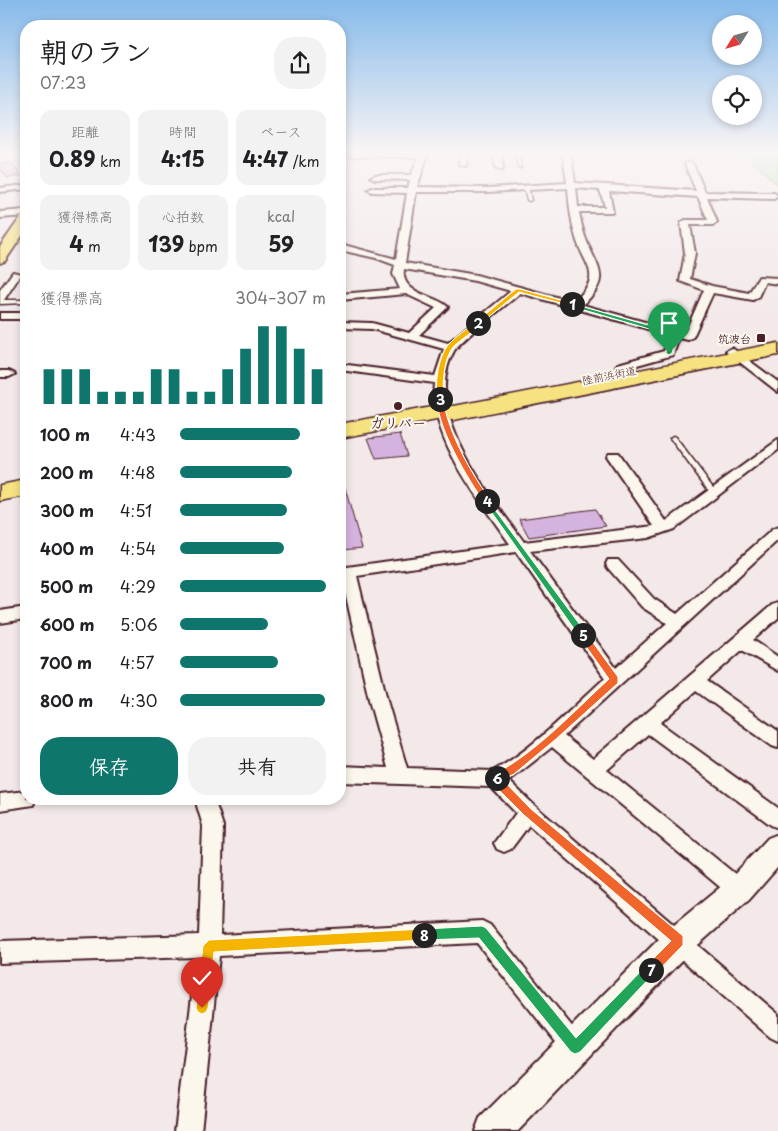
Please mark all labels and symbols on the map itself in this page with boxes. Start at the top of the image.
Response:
north arrow [712,15,762,65]
pin: 1 [560,292,584,316]
pin [648,302,690,353]
pin: 2 [466,310,490,336]
place label: 筑波台 [718,330,751,347]
marker: 筑波台 [755,332,767,344]
street label: 陸前浜街道 [580,361,638,389]
pin: 3 [428,386,452,412]
marker: ガリバー [392,400,404,412]
place label: ガリバー [370,412,426,433]
pin: 4 [474,488,500,514]
pin: 5 [570,622,596,648]
pin: 6 [484,766,510,790]
pin: 8 [412,922,436,948]
pin [181,957,223,1008]
pin: 7 [638,958,664,982]

